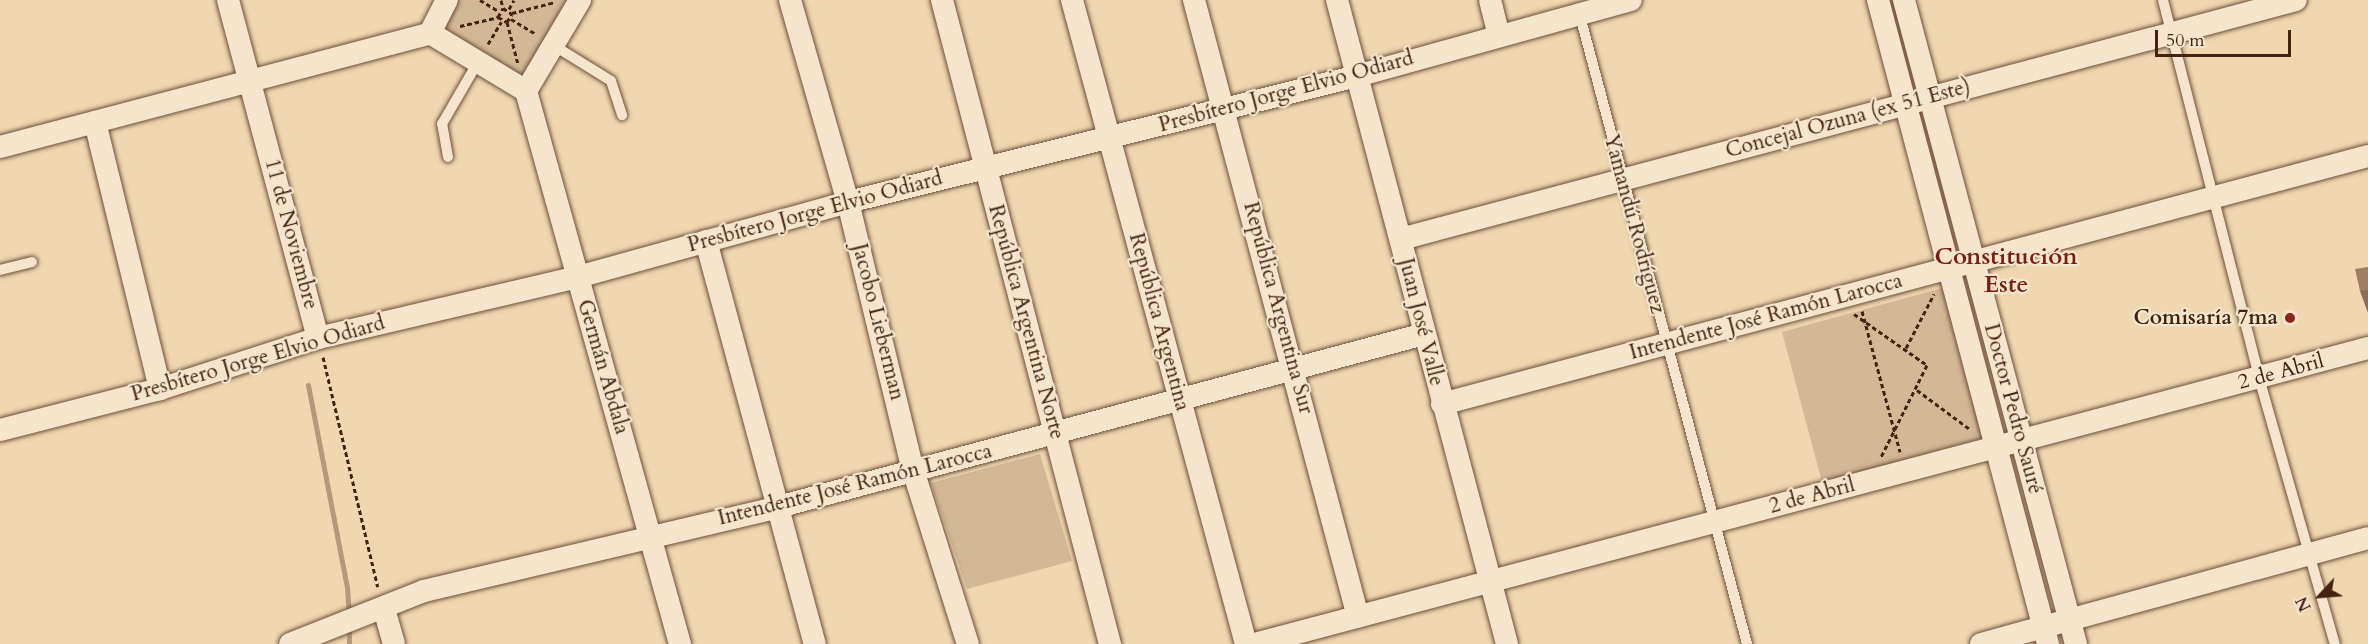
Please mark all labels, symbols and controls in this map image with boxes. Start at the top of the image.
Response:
scale bar [2158,18,2294,56]
text: 50 m [2166,28,2205,53]
street label: Presbítero Jorge Elvio Odiard [1156,46,1416,138]
street label: Concejal Ozuna (ex 51 Este) [1723,74,1973,164]
street label: Yamandú Rodríguez [1598,132,1670,316]
street label: 11 de Noviembre [259,156,323,312]
street label: Presbítero Jorge Elvio Odiard [685,166,945,258]
street label: República Argentina Sur [1238,199,1318,417]
street label: República Argentina Norte [983,202,1069,442]
street label: República Argentina [1123,230,1195,414]
street label: Jacobo Lieberman [846,241,910,403]
district label: Constitución Este [1934,243,2078,299]
street label: Juan José Valle [1393,256,1449,388]
street label: Intendente José Ramón Larocca [1627,268,1905,366]
street label: Germán Abdala [572,297,634,437]
place label: Comisaría 7ma [2134,305,2278,331]
street label: Presbítero Jorge Elvio Odiard [128,311,388,407]
marker: Comisaría 7ma [2283,311,2297,325]
street label: Doctor Pedro Sauré [1978,321,2048,497]
street label: 2 de Abril [2235,348,2327,396]
street label: Intendente José Ramón Larocca [715,439,995,531]
street label: 2 de Abril [1766,472,1858,520]
north arrow [2290,566,2350,626]
text: N [2291,593,2317,615]

